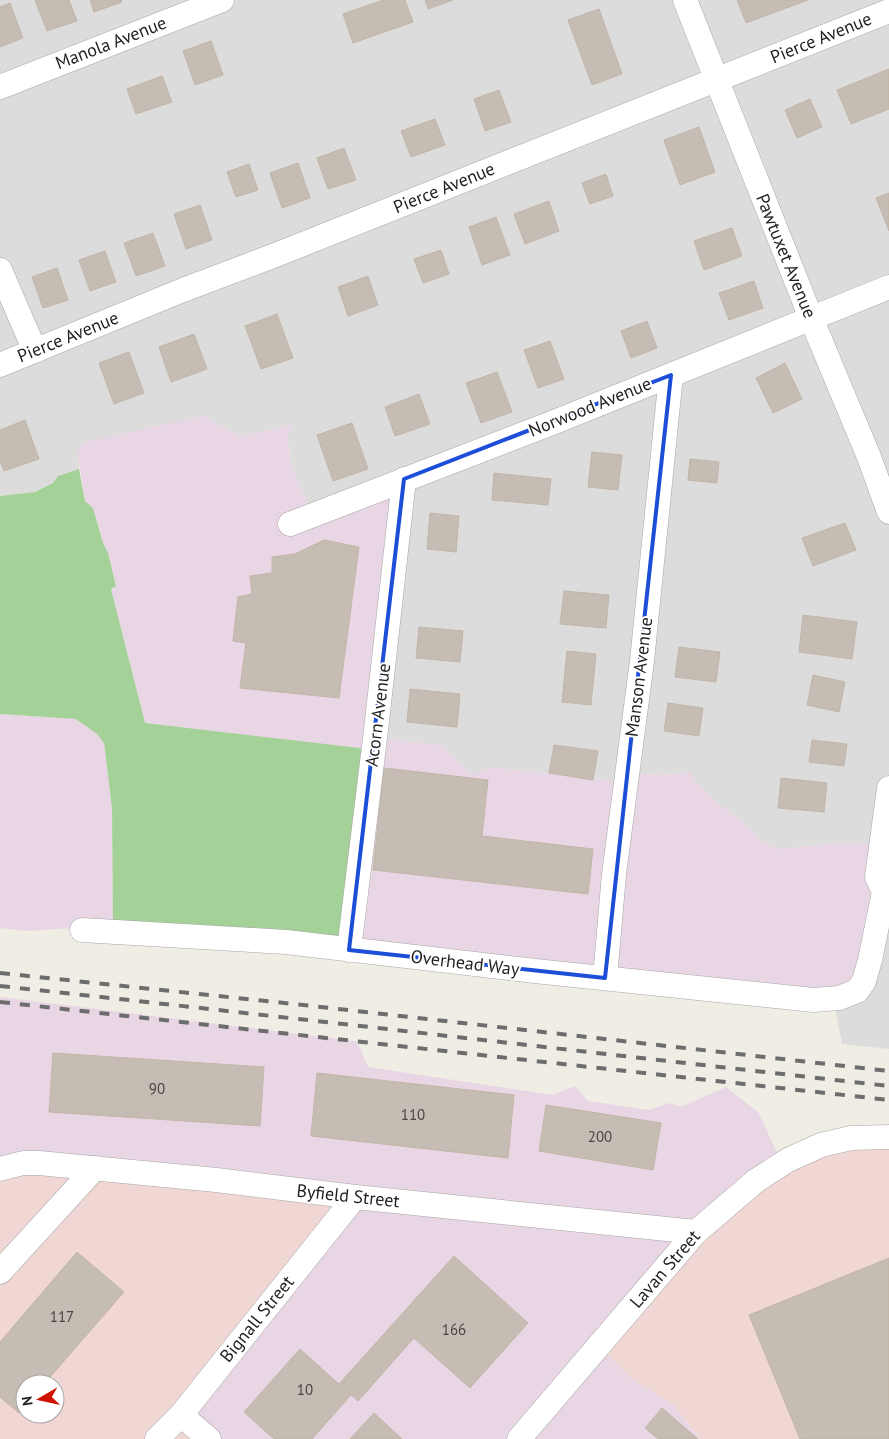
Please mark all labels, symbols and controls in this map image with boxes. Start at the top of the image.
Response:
street label: Pierce Avenue [767,7,875,68]
street label: Manola Avenue [52,11,170,74]
street label: Pierce Avenue [390,157,498,218]
street label: Pawtuxet Avenue [751,190,822,321]
street label: Pierce Avenue [14,306,122,367]
street label: Norwood Avenue [525,371,655,442]
street label: Manson Avenue [620,616,657,738]
street label: Acorn Avenue [360,662,395,768]
street label: Overhead Way [409,944,521,981]
house number: 90 [149,1079,165,1098]
house number: 110 [401,1105,425,1124]
house number: 200 [588,1127,612,1146]
street label: Byfield Street [295,1179,401,1212]
street label: Lavan Street [624,1225,705,1312]
street label: Bignall Street [215,1271,299,1367]
house number: 117 [50,1307,74,1326]
house number: 166 [442,1320,466,1339]
north arrow [15,1374,65,1424]
house number: 10 [297,1380,313,1399]
text: N [18,1395,37,1407]

